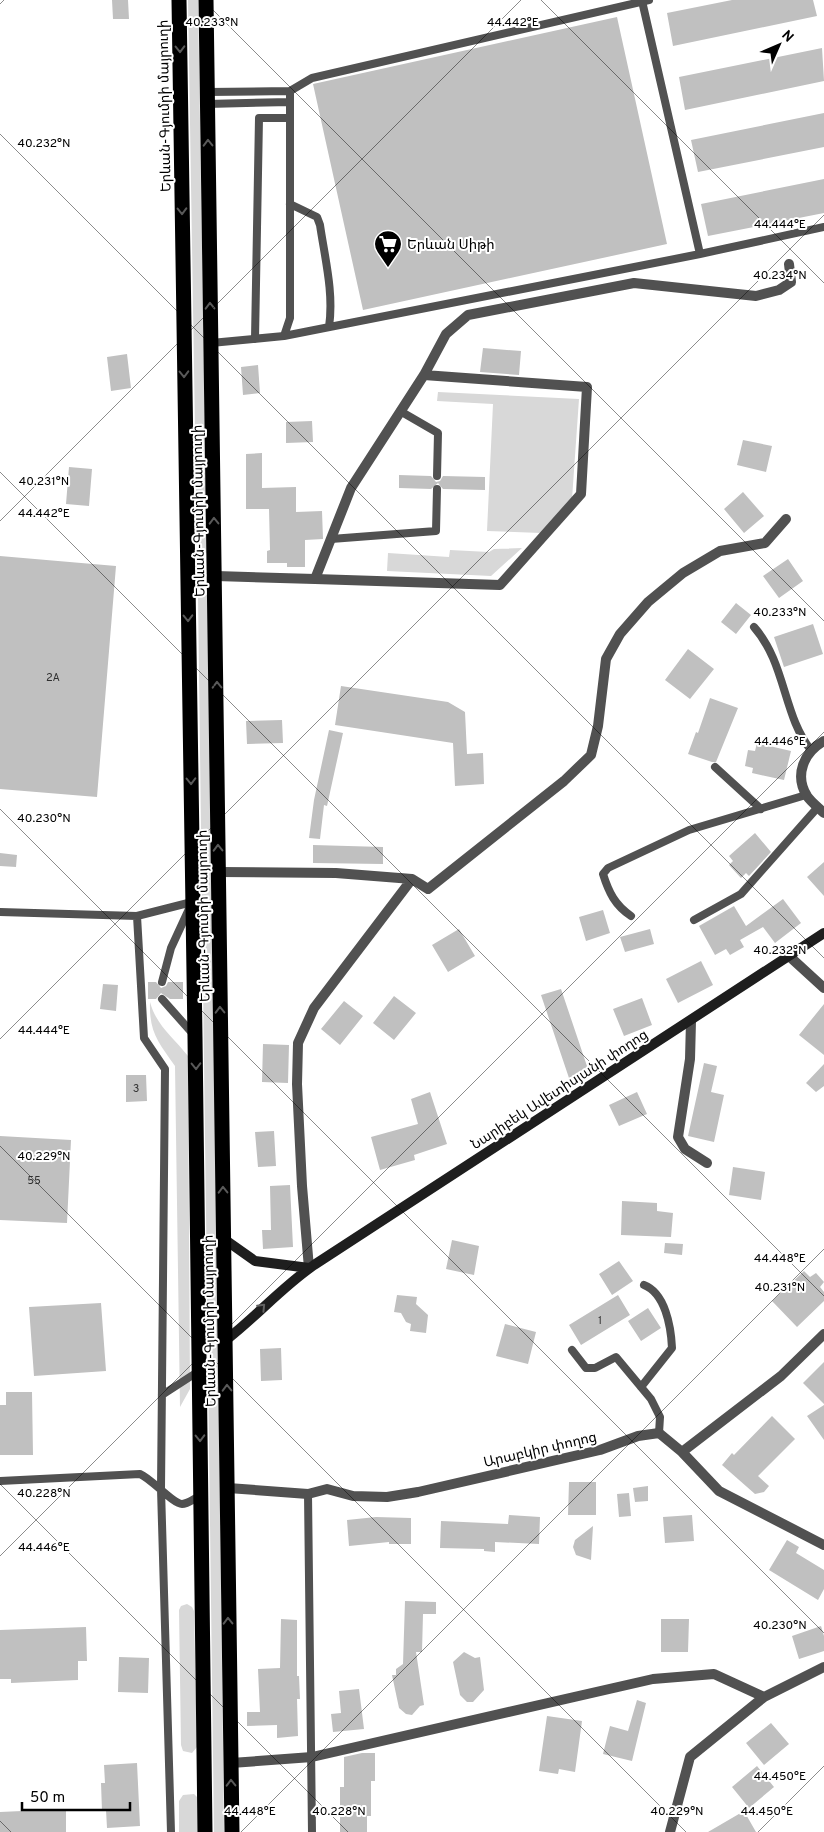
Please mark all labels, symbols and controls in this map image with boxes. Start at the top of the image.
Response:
text: 40.233°N [185,15,239,31]
text: 44.442°E [487,15,539,31]
street label: Երևան-Գյումրի մայրուղի [155,20,176,192]
north arrow [754,20,804,70]
text: N [778,27,797,46]
one-way arrow [174,45,185,53]
text: 40.232°N [18,136,70,152]
one-way arrow [203,139,213,146]
one-way arrow [177,208,187,215]
text: 44.444°E [754,217,806,233]
supermarket icon: Երևան Սիթի [373,229,403,268]
place label: Երևան Սիթի [407,237,495,254]
text: 40.234°N [753,268,807,284]
one-way arrow [205,301,215,309]
one-way arrow [179,370,190,378]
street label: Երևան-Գյումրի մայրուղի [189,425,210,597]
text: 40.231°N [19,474,69,490]
text: 44.442°E [18,506,70,522]
one-way arrow [209,516,219,524]
text: 40.233°N [753,605,807,621]
one-way arrow [183,615,193,623]
house number: 2A [46,671,60,685]
one-way arrow [211,681,222,689]
text: 44.446°E [754,734,806,750]
one-way arrow [185,777,196,785]
text: 40.230°N [17,811,71,827]
street label: Երևան-Գյումրի մայրուղի [194,830,215,1002]
one-way arrow [213,843,223,851]
text: 40.232°N [754,943,806,959]
one-way arrow [215,1006,226,1014]
text: 44.444°E [18,1023,70,1039]
street label: Նարիբեկ Ավետիսյանի փողոց [468,1027,652,1154]
one-way arrow [191,1062,201,1070]
house number: 3 [133,1082,139,1096]
text: 40.229°N [17,1149,71,1165]
house number: 55 [27,1174,41,1188]
one-way arrow [218,1186,228,1194]
street label: Երևան-Գյումրի մայրուղի [200,1235,221,1407]
text: 44.448°E [754,1251,806,1267]
text: 40.231°N [755,1280,805,1296]
one-way arrow [256,1304,265,1313]
house number: 1 [598,1314,602,1328]
one-way arrow [222,1384,232,1392]
street label: Արաբկիր փողոց [482,1429,599,1472]
one-way arrow [195,1435,205,1443]
text: 40.228°N [17,1486,71,1502]
text: 44.446°E [18,1540,70,1556]
one-way arrow [223,1617,234,1625]
text: 40.230°N [753,1618,807,1634]
text: 44.450°E [754,1769,806,1785]
one-way arrow [226,1779,236,1787]
scale bar [22,1780,130,1812]
text: 50 m [30,1789,65,1808]
text: 44.448°E [224,1804,276,1820]
text: 40.228°N [312,1804,366,1820]
text: 40.229°N [650,1804,704,1820]
text: 44.450°E [741,1804,793,1820]

